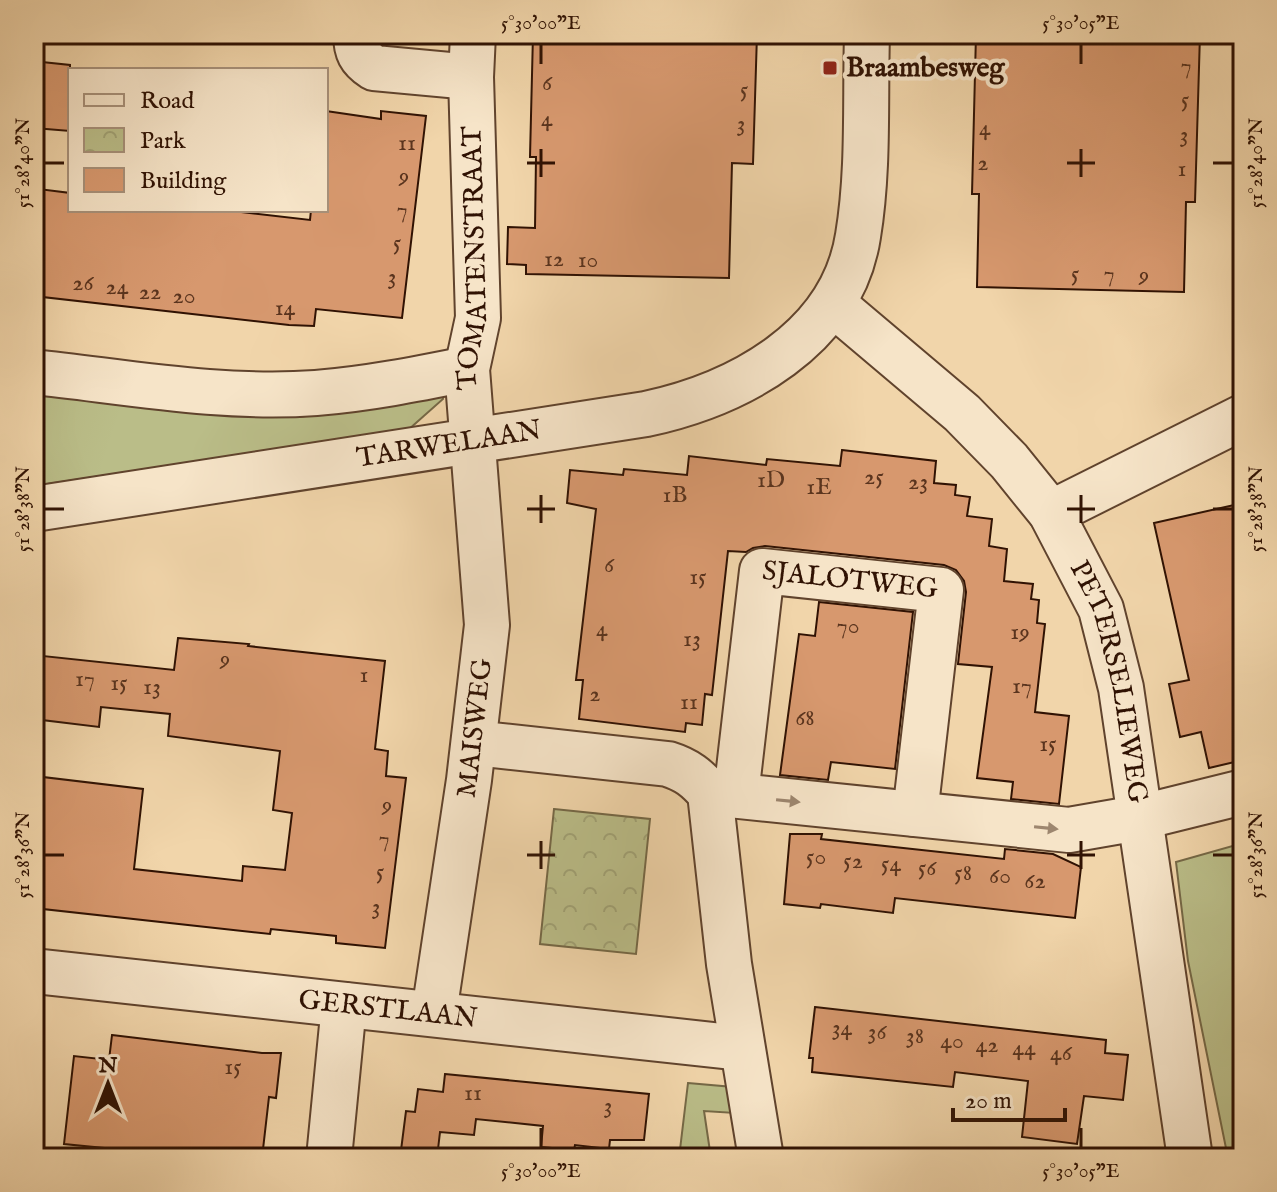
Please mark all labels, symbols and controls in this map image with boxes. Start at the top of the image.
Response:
text: 5°30'00"E [501,11,581,36]
text: 5°30'05"E [1042,11,1120,36]
place label: Braambesweg [846,51,1005,86]
house number: 7 [1180,51,1192,82]
marker: Braambesweg [821,59,839,77]
legend [68,68,328,212]
house number: 6 [542,68,553,99]
house number: 5 [740,75,749,106]
house number: 5 [1181,85,1190,116]
text: Road [140,86,194,117]
house number: 4 [541,104,553,135]
house number: 3 [737,109,745,140]
house number: 4 [979,113,991,144]
text: 51°28'40"N [11,118,36,208]
text: 51°28'40"N [1244,118,1269,208]
house number: 3 [1180,120,1188,151]
street label: TOMATENSTRAAT [450,125,496,391]
text: Park [140,126,186,157]
house number: 11 [398,128,416,159]
house number: 2 [977,148,989,179]
house number: 1 [1178,154,1186,185]
house number: 9 [398,161,409,192]
text: Building [140,166,227,197]
house number: 7 [396,195,408,226]
house number: 5 [393,228,402,259]
house number: 12 [544,244,564,275]
house number: 10 [578,245,598,276]
house number: 5 [1071,259,1080,290]
house number: 7 [1103,259,1115,290]
house number: 9 [1138,260,1149,291]
house number: 3 [388,262,396,293]
house number: 26 [72,268,95,299]
house number: 24 [105,272,129,303]
house number: 22 [139,277,161,308]
house number: 20 [172,281,196,312]
house number: 14 [275,293,296,324]
street label: TARWELAAN [354,413,544,476]
house number: 25 [864,462,884,493]
house number: 1D [757,465,785,496]
text: 51°28'38"N [11,466,36,552]
text: 51°28'38"N [1244,466,1269,552]
house number: 23 [908,467,928,498]
house number: 1E [806,472,832,503]
house number: 1B [663,480,687,511]
house number: 6 [604,550,615,581]
street label: SJALOTWEG [760,554,940,607]
street label: PETERSELIEWEG [1061,555,1155,806]
house number: 15 [689,562,707,593]
house number: 70 [836,611,860,642]
house number: 4 [596,614,608,645]
house number: 19 [1010,617,1030,648]
house number: 13 [683,624,701,655]
house number: 9 [219,644,230,675]
street label: MAISWEG [449,656,501,800]
house number: 1 [360,660,368,691]
house number: 17 [75,664,95,695]
house number: 15 [110,668,128,699]
house number: 17 [1012,671,1032,702]
house number: 13 [143,672,161,703]
house number: 2 [589,679,601,710]
house number: 11 [680,687,698,718]
house number: 68 [795,703,815,734]
house number: 15 [1039,729,1057,760]
house number: 9 [381,790,392,821]
one-way arrow [776,794,801,807]
text: 51°28'36"N [11,812,36,898]
text: 51°28'36"N [1244,812,1269,898]
one-way arrow [1034,821,1059,834]
house number: 7 [378,824,390,855]
house number: 50 [806,842,826,873]
house number: 52 [843,846,863,877]
house number: 54 [881,849,901,880]
house number: 56 [918,853,937,884]
house number: 5 [376,857,385,888]
house number: 58 [954,858,972,889]
house number: 60 [989,861,1011,892]
house number: 62 [1024,866,1046,897]
house number: 3 [372,892,380,923]
street label: GERSTLAAN [297,982,479,1037]
house number: 34 [832,1013,853,1044]
house number: 36 [867,1017,887,1048]
house number: 38 [906,1021,924,1052]
house number: 40 [940,1026,964,1057]
house number: 42 [975,1030,999,1061]
house number: 44 [1012,1033,1036,1064]
house number: 46 [1050,1038,1073,1069]
north arrow [68,1044,148,1124]
text: N [97,1052,118,1080]
house number: 15 [224,1052,242,1083]
scale bar [953,1072,1065,1122]
house number: 11 [464,1078,482,1109]
text: 20 m [965,1086,1012,1117]
house number: 3 [604,1091,612,1122]
text: 5°30'00"E [501,1159,581,1184]
text: 5°30'05"E [1042,1159,1120,1184]

